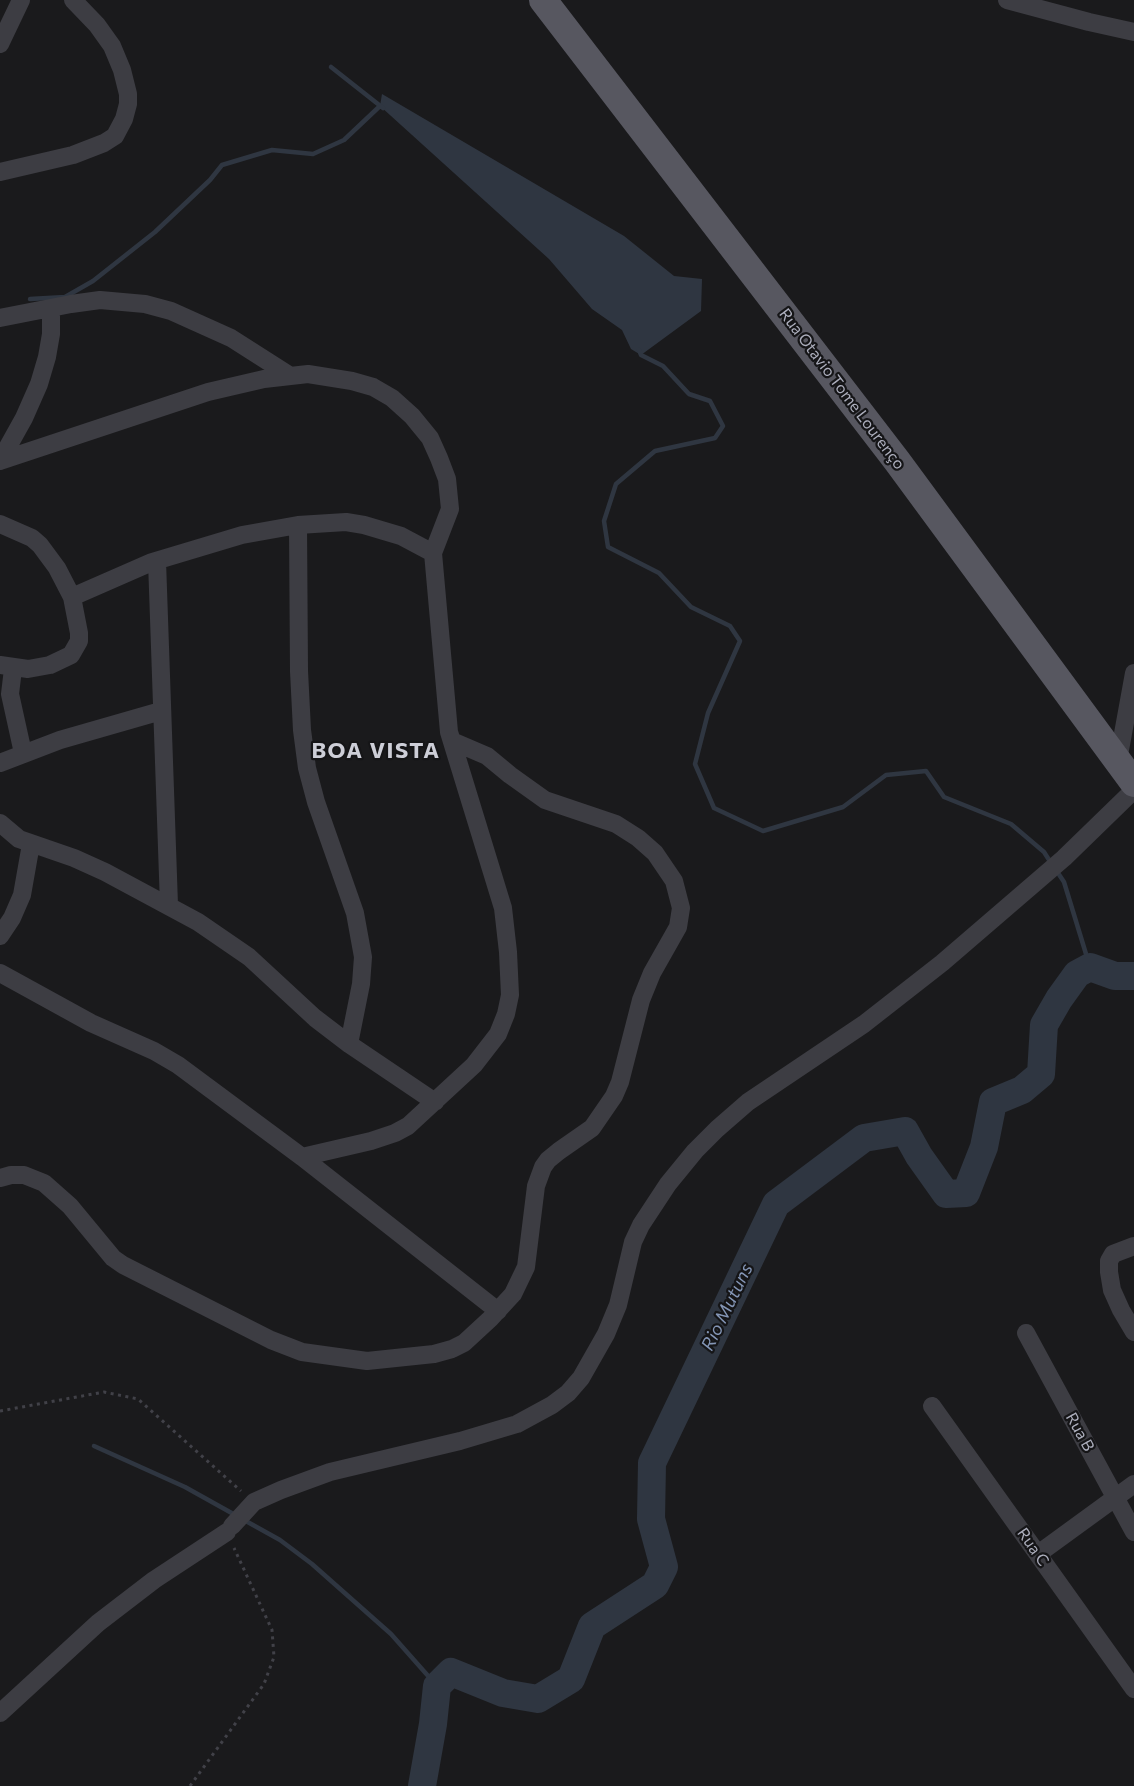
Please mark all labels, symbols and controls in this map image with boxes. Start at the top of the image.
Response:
street label: Rua Otavio Tome Lourenço [775,305,909,473]
district label: BOA VISTA [312,738,440,764]
water label: Rio Mutuns [697,1260,757,1354]
street label: Rua B [1062,1409,1098,1455]
street label: Rua C [1013,1524,1053,1570]

